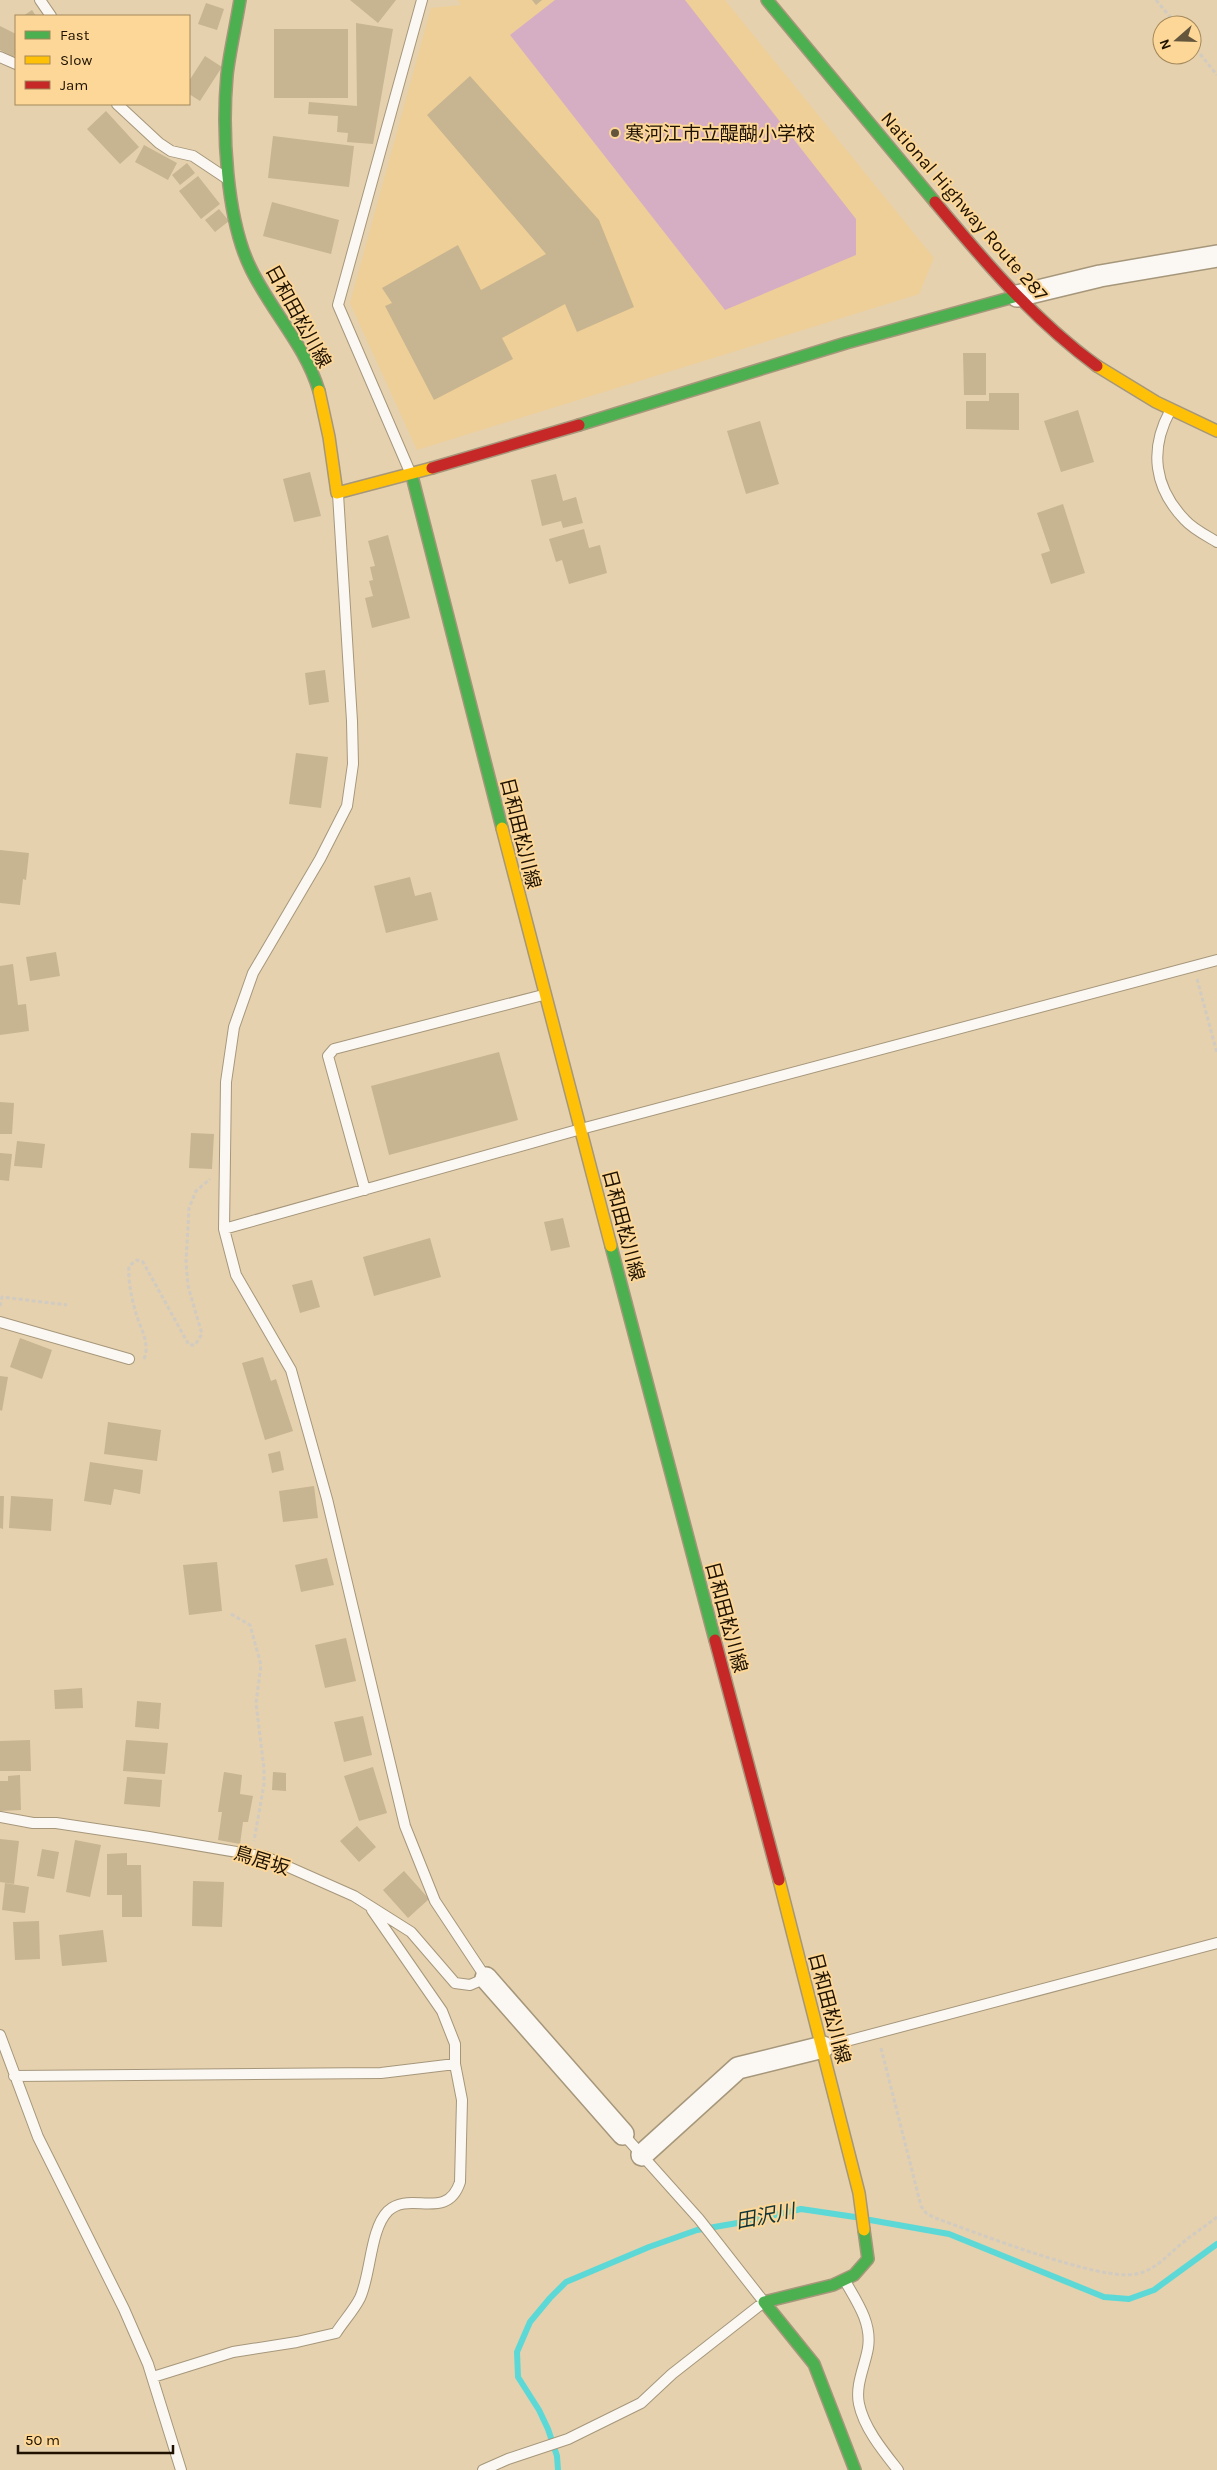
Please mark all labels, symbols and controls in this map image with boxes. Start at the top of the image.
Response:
legend [15,15,190,105]
north arrow [1152,15,1202,65]
text: Fast [60,26,90,44]
text: N [1156,37,1175,52]
text: Slow [60,51,92,69]
text: Jam [60,76,88,94]
street label: National Highway Route 287 [876,108,1052,306]
place label: 寒河江市立醍醐小学校 [625,123,815,145]
marker: 寒河江市立醍醐小学校 [609,127,621,139]
street label: 日和田松川線 [261,261,335,372]
street label: 日和田松川線 [496,775,544,891]
street label: 日和田松川線 [598,1167,648,1283]
street label: 日和田松川線 [701,1559,751,1675]
street label: 鳥居坂 [231,1842,292,1880]
street label: 日和田松川線 [804,1950,854,2066]
water label: 田沢川 [733,2199,799,2234]
scale bar [18,2422,172,2454]
text: 50 m [25,2431,60,2449]

